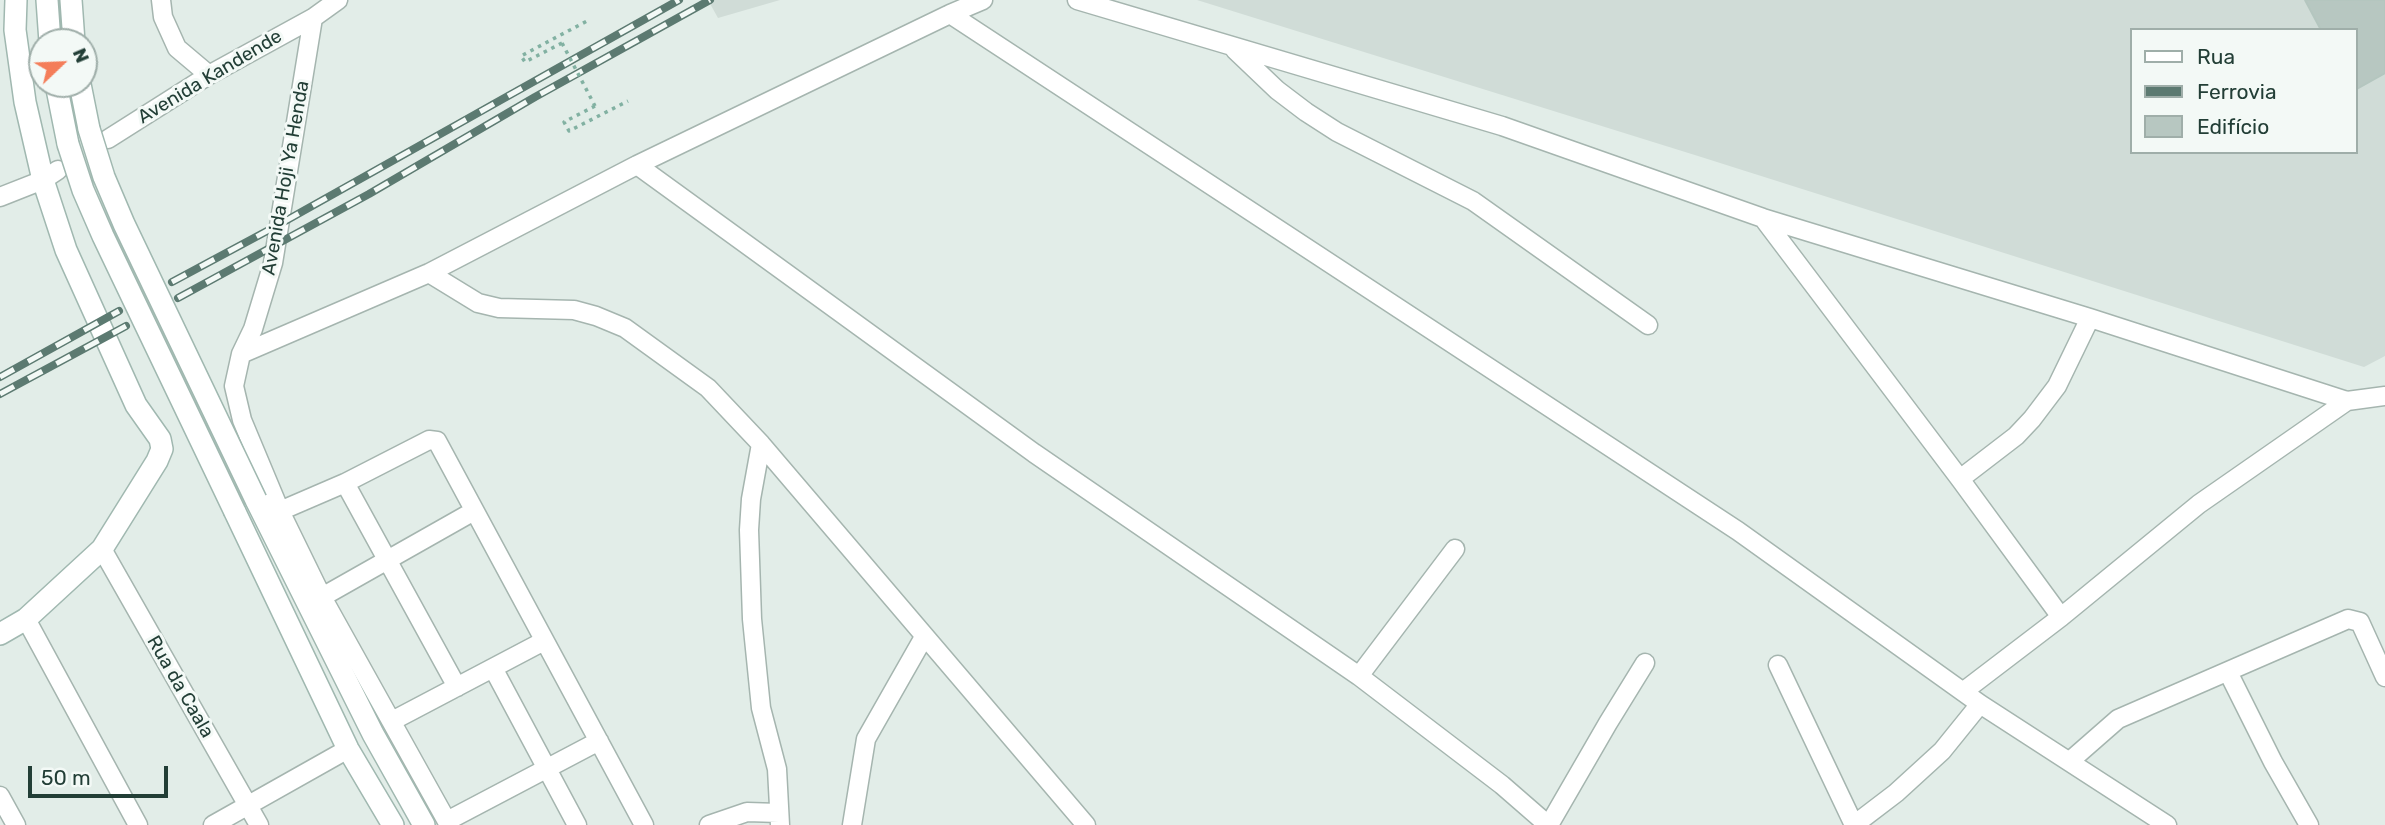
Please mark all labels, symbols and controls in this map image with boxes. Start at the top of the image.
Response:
street label: Avenida Kandende [134,25,286,129]
north arrow [28,28,98,98]
legend [2130,28,2357,154]
text: Rua [2197,44,2235,69]
text: N [68,45,94,66]
street label: Avenida Hoji Ya Henda [258,79,314,277]
text: Ferrovia [2197,79,2277,104]
text: Edifício [2197,114,2269,139]
street label: Rua da Caala [142,632,218,742]
scale bar [32,752,172,796]
text: 50 m [41,765,91,790]

